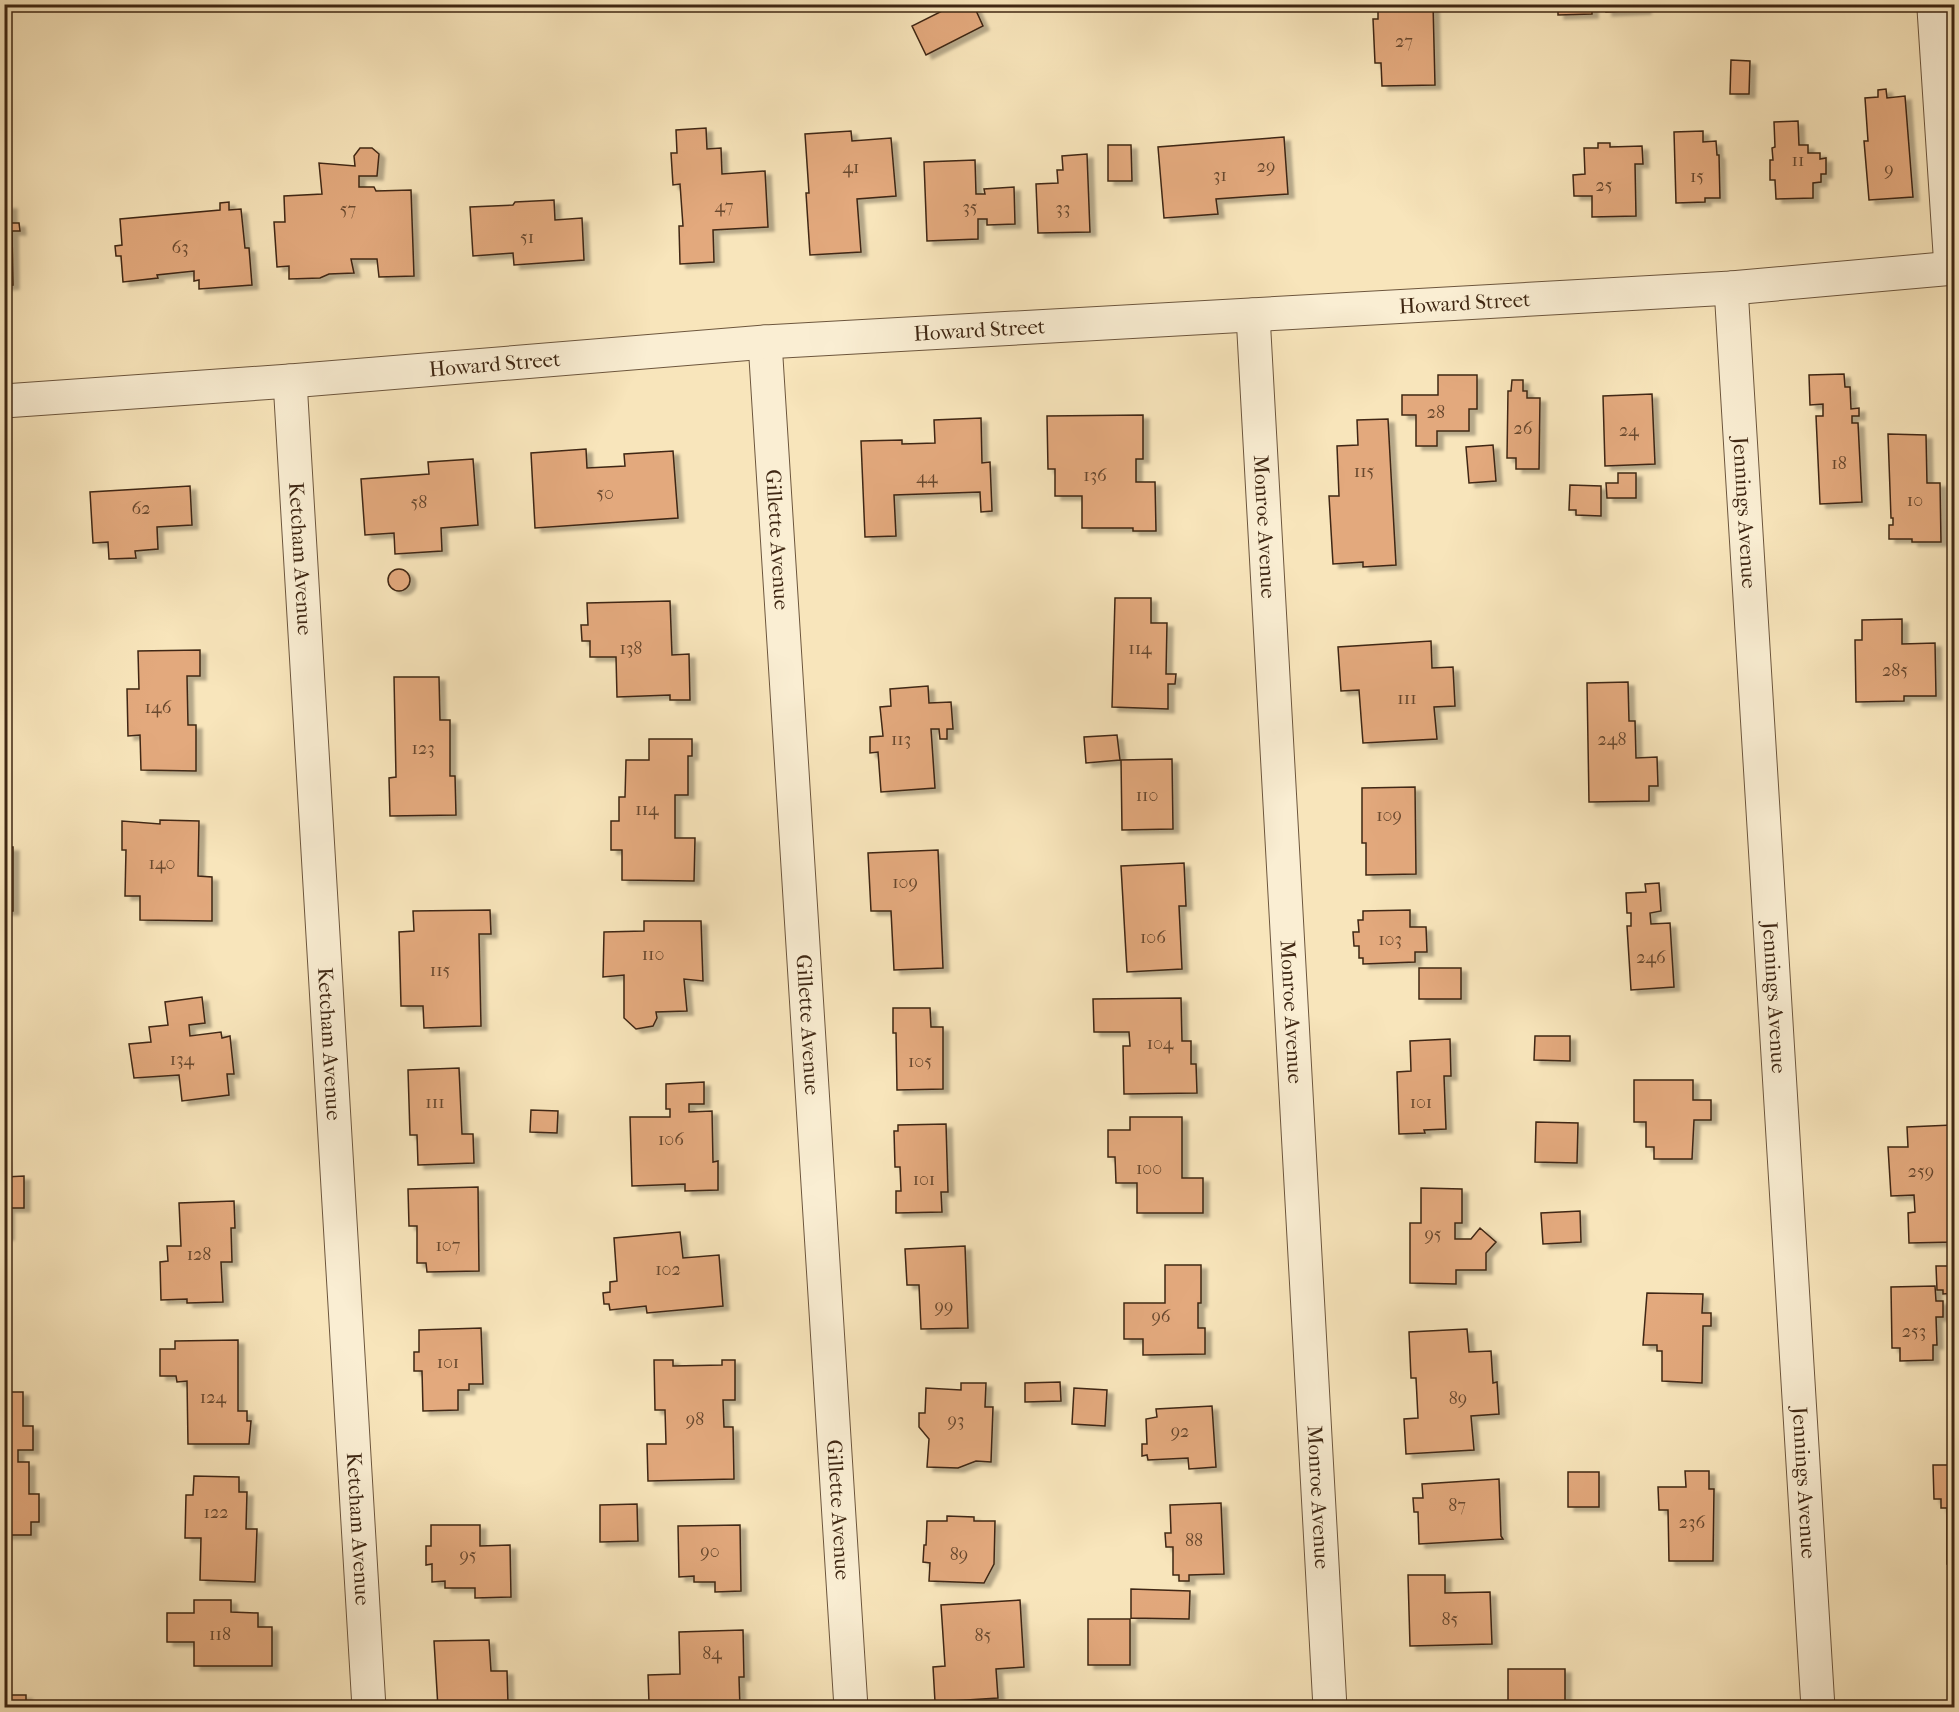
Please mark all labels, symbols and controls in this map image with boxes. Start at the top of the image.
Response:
house number: 27 [1395,31,1413,52]
house number: 11 [1792,150,1804,171]
house number: 29 [1257,156,1275,177]
house number: 41 [842,157,860,178]
house number: 9 [1884,159,1894,180]
house number: 31 [1213,165,1227,186]
house number: 15 [1690,166,1704,187]
house number: 25 [1595,175,1613,196]
house number: 47 [715,196,734,217]
house number: 35 [962,197,978,218]
house number: 33 [1056,198,1070,219]
house number: 57 [340,199,357,220]
house number: 51 [520,227,534,248]
house number: 63 [171,237,189,258]
street label: Howard Street [1398,287,1532,319]
street label: Howard Street [913,314,1046,346]
street label: Howard Street [428,347,562,382]
house number: 28 [1427,402,1445,423]
house number: 26 [1513,418,1533,439]
house number: 24 [1619,420,1639,441]
street label: Jennings Avenue [1728,434,1761,589]
house number: 18 [1831,453,1847,474]
street label: Monroe Avenue [1249,454,1281,599]
house number: 115 [1354,461,1374,482]
house number: 136 [1083,465,1107,486]
house number: 44 [916,467,938,488]
street label: Gillette Avenue [761,469,794,611]
street label: Ketcham Avenue [284,481,317,636]
house number: 50 [596,483,614,504]
house number: 10 [1907,490,1923,511]
house number: 58 [411,492,427,513]
house number: 62 [131,498,151,519]
house number: 138 [620,638,642,659]
house number: 114 [1128,638,1152,659]
house number: 285 [1882,660,1908,681]
house number: 111 [1397,688,1417,709]
house number: 146 [145,697,172,718]
house number: 113 [891,729,911,750]
house number: 248 [1598,729,1626,750]
house number: 123 [411,738,435,759]
house number: 110 [1136,785,1158,806]
house number: 114 [635,799,659,820]
house number: 109 [1376,805,1402,826]
house number: 140 [149,853,175,874]
house number: 109 [892,872,918,893]
street label: Jennings Avenue [1758,919,1791,1074]
house number: 106 [1140,927,1166,948]
house number: 103 [1378,929,1402,950]
street label: Monroe Avenue [1276,939,1307,1084]
house number: 110 [642,944,664,965]
house number: 246 [1636,947,1666,968]
street label: Gillette Avenue [792,954,824,1096]
house number: 115 [430,960,450,981]
street label: Ketcham Avenue [313,967,346,1121]
house number: 104 [1147,1033,1174,1054]
house number: 134 [170,1049,195,1070]
house number: 105 [908,1051,932,1072]
house number: 111 [425,1092,445,1113]
house number: 101 [1410,1092,1432,1113]
house number: 106 [658,1129,684,1150]
house number: 100 [1136,1158,1162,1179]
house number: 259 [1908,1161,1934,1182]
house number: 101 [913,1169,935,1190]
house number: 95 [1424,1224,1442,1245]
house number: 107 [436,1235,461,1256]
house number: 128 [187,1244,211,1265]
house number: 102 [655,1259,681,1280]
house number: 99 [935,1296,953,1317]
house number: 96 [1151,1306,1171,1327]
house number: 253 [1902,1321,1926,1342]
house number: 101 [437,1352,459,1373]
house number: 124 [200,1387,227,1408]
house number: 89 [1449,1388,1467,1409]
street label: Jennings Avenue [1787,1404,1821,1559]
house number: 98 [686,1409,704,1430]
house number: 93 [948,1410,964,1431]
house number: 92 [1171,1421,1189,1442]
street label: Monroe Avenue [1302,1425,1334,1570]
street label: Gillette Avenue [822,1439,855,1581]
street label: Ketcham Avenue [342,1452,375,1606]
house number: 87 [1448,1495,1466,1516]
house number: 122 [204,1502,228,1523]
house number: 236 [1679,1512,1705,1533]
house number: 88 [1185,1530,1203,1551]
house number: 90 [700,1541,720,1562]
house number: 89 [950,1544,968,1565]
house number: 95 [459,1545,477,1566]
house number: 85 [1442,1609,1459,1630]
house number: 118 [209,1624,231,1645]
house number: 85 [975,1625,992,1646]
house number: 84 [702,1643,722,1664]

